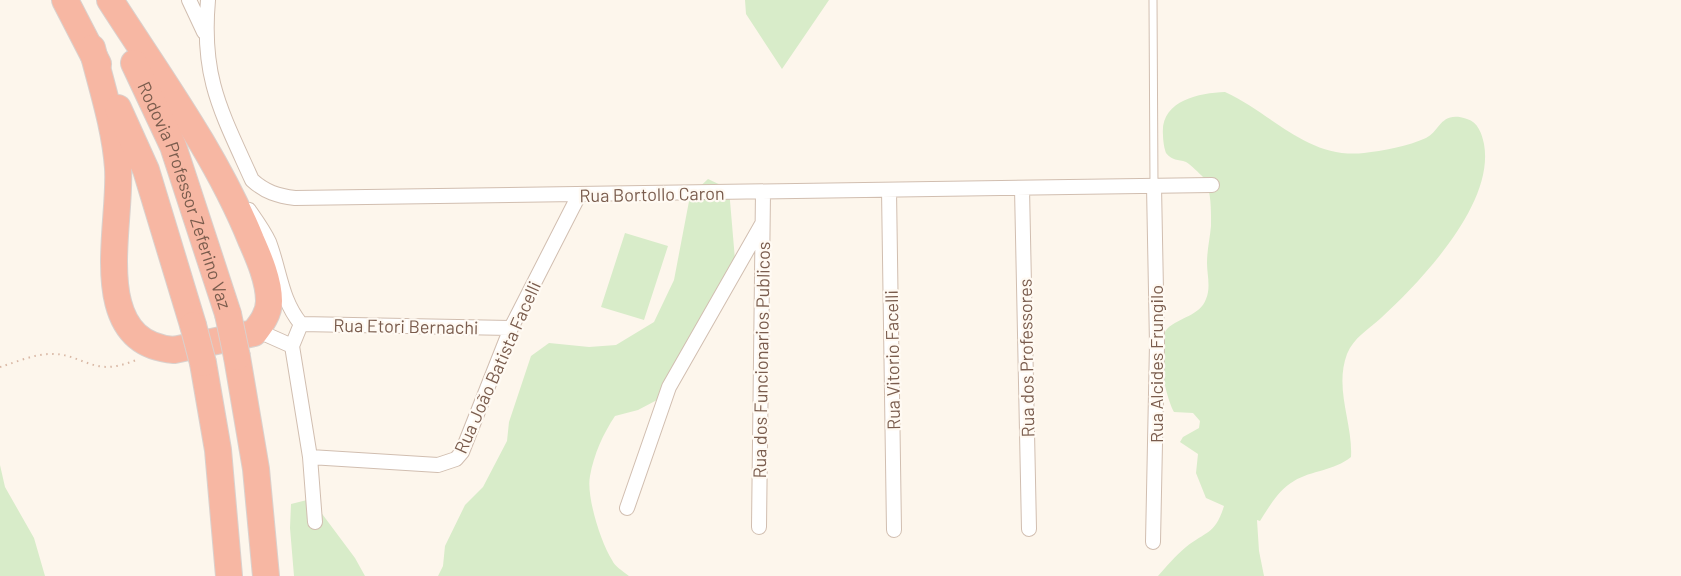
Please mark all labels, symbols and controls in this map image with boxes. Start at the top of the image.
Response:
street label: Rodovia Professor Zeferino Vaz [133,78,237,312]
street label: Rua Bortollo Caron [579,182,725,206]
street label: Rua dos Funcionarios Publicos [748,241,774,479]
street label: Rua João Batista Facelli [449,277,545,457]
street label: Rua dos Professores [1014,279,1038,437]
street label: Rua Alcides Frungilo [1145,285,1167,443]
street label: Rua Vitorio Facelli [880,290,904,430]
street label: Rua Etori Bernachi [333,314,479,338]

